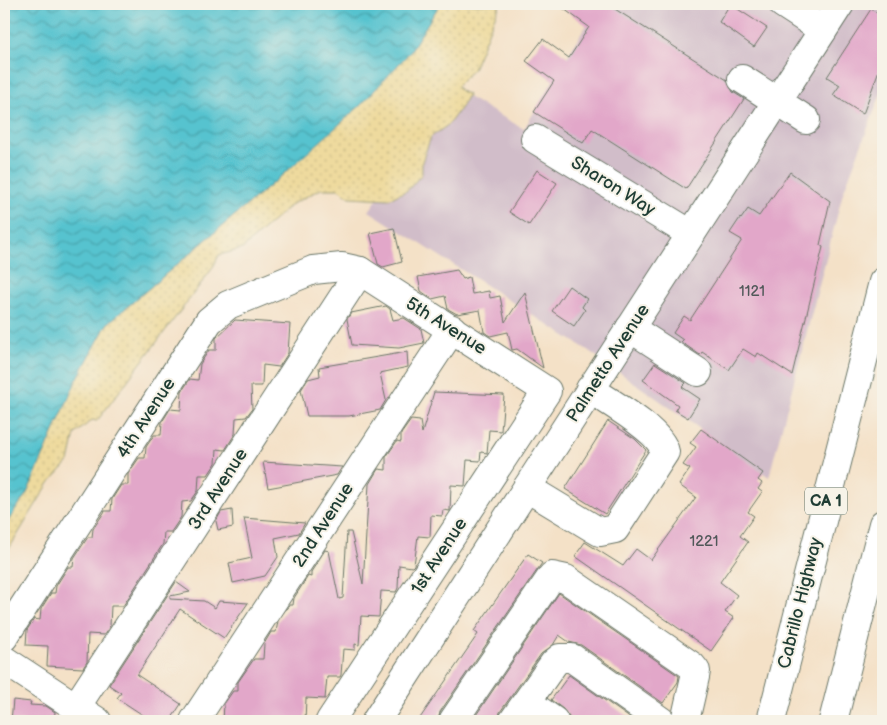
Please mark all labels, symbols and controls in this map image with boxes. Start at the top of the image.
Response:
street label: Sharon Way [567,152,660,221]
house number: 1121 [739,282,765,301]
street label: 5th Avenue [402,293,490,359]
street label: Palmetto Avenue [562,300,654,426]
street label: 4th Avenue [112,374,180,462]
street label: 3rd Avenue [184,444,252,534]
street label: 2nd Avenue [288,479,358,571]
road number: CA 1 [805,488,847,514]
street label: 1st Avenue [407,514,472,598]
house number: 1221 [689,532,719,551]
street label: Cabrillo Highway [774,534,827,671]

